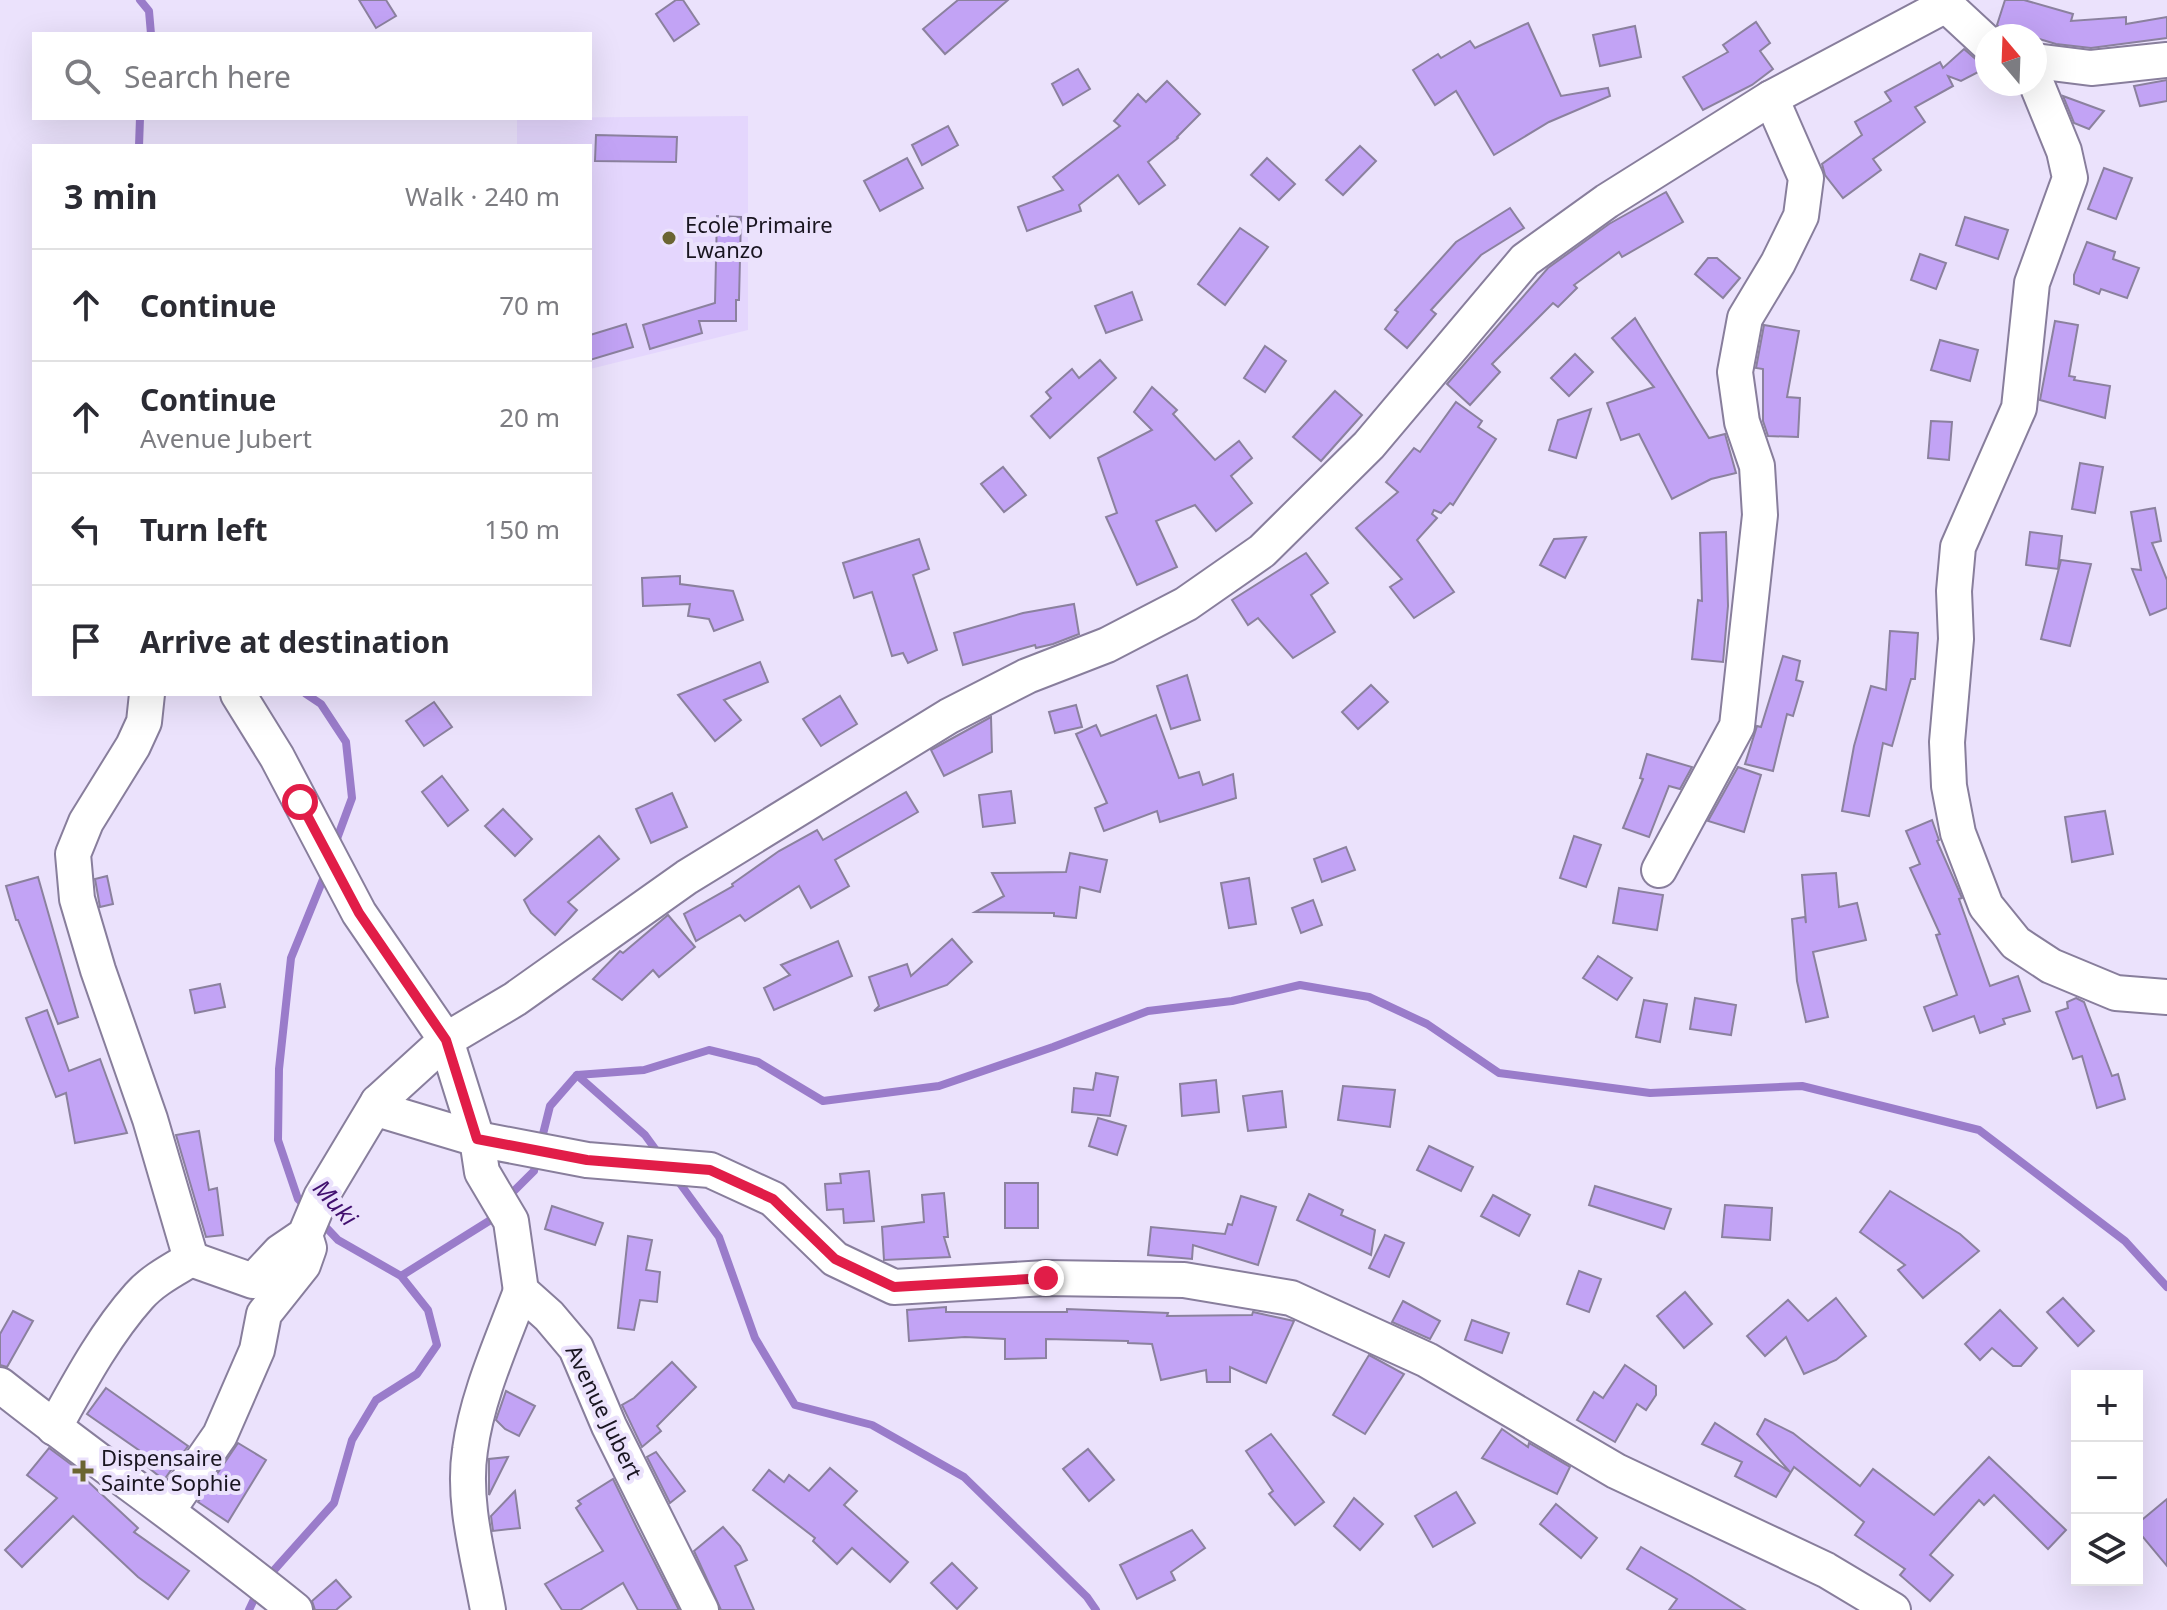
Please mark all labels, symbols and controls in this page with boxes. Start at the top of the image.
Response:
north arrow [1975,24,2047,96]
search box [32,32,592,120]
icon: search [60,54,104,98]
text: Search here [124,56,291,97]
text: 3 min [64,173,158,219]
text: Walk · 240 m [405,178,560,214]
place label: Ecole Primaire Lwanzo [685,209,833,264]
marker: Ecole Primaire Lwanzo [660,229,678,247]
icon: ahead [64,283,108,327]
text: Continue [140,285,276,326]
text: 70 m [499,287,560,323]
text: Continue [140,379,276,420]
icon: ahead [64,395,108,439]
text: 20 m [499,399,560,435]
text: Avenue Jubert [140,420,312,456]
icon: left [64,507,108,551]
text: Turn left [140,509,268,550]
text: 150 m [484,511,560,547]
icon: arrive [64,619,108,663]
text: Arrive at destination [140,621,450,662]
route start [282,784,318,820]
water label: Muki [306,1172,366,1233]
route end [1028,1260,1064,1296]
street label: Avenue Jubert [560,1340,650,1484]
map controls [2071,1370,2143,1586]
button: + [2071,1370,2143,1442]
place label: Dispensaire Sainte Sophie [101,1442,241,1497]
button: − [2071,1442,2143,1514]
marker: Dispensaire Sainte Sophie [72,1460,94,1482]
button: layers [2071,1514,2143,1586]

